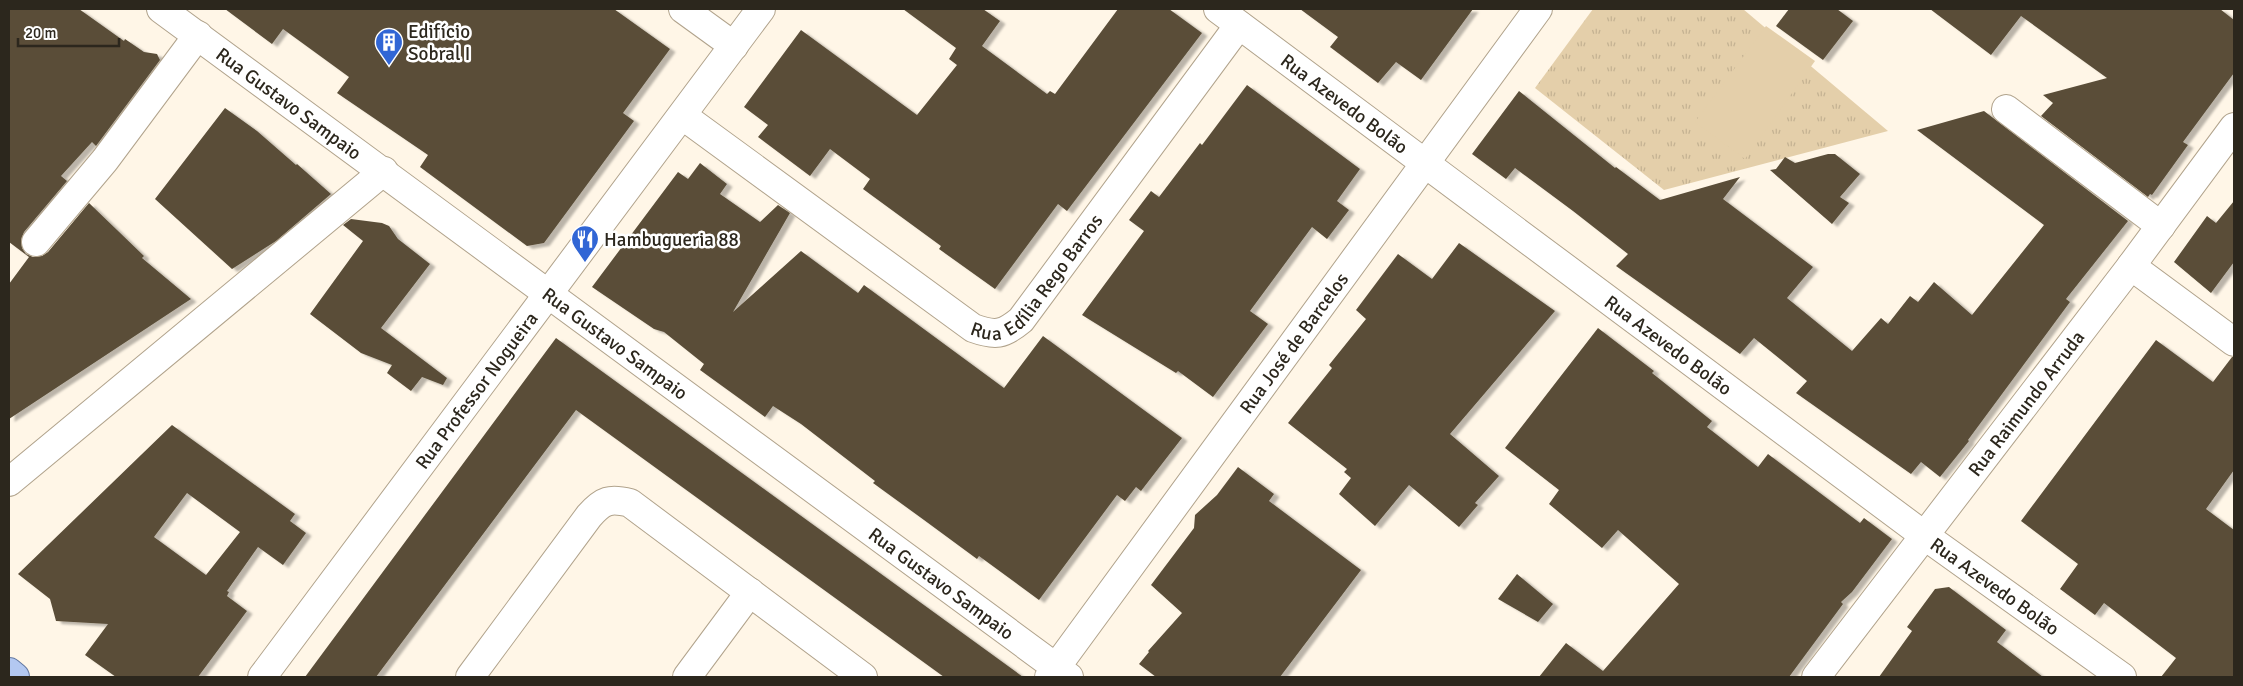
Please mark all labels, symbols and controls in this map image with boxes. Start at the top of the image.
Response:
scale bar [18,15,119,47]
place label: Edifício Sobral I [408,20,470,66]
text: 20 m [25,24,56,42]
building icon: Edifício Sobral I [374,27,404,66]
street label: Rua Gustavo Sampaio [211,43,366,166]
street label: Rua Azevedo Bolão [1276,49,1413,160]
street label: Rua Edília Rego Barros [967,210,1108,346]
restaurant icon: Hambugueria 88 [570,224,600,263]
place label: Hambugueria 88 [604,228,739,252]
street label: Rua José de Barcelos [1235,268,1354,419]
street label: Rua Gustavo Sampaio [537,283,692,406]
street label: Rua Azevedo Bolão [1600,290,1737,401]
street label: Rua Professor Nogueira [411,308,544,474]
street label: Rua Raimundo Arruda [1963,326,2090,481]
street label: Rua Gustavo Sampaio [863,523,1019,646]
street label: Rua Azevedo Bolão [1925,533,2064,641]

